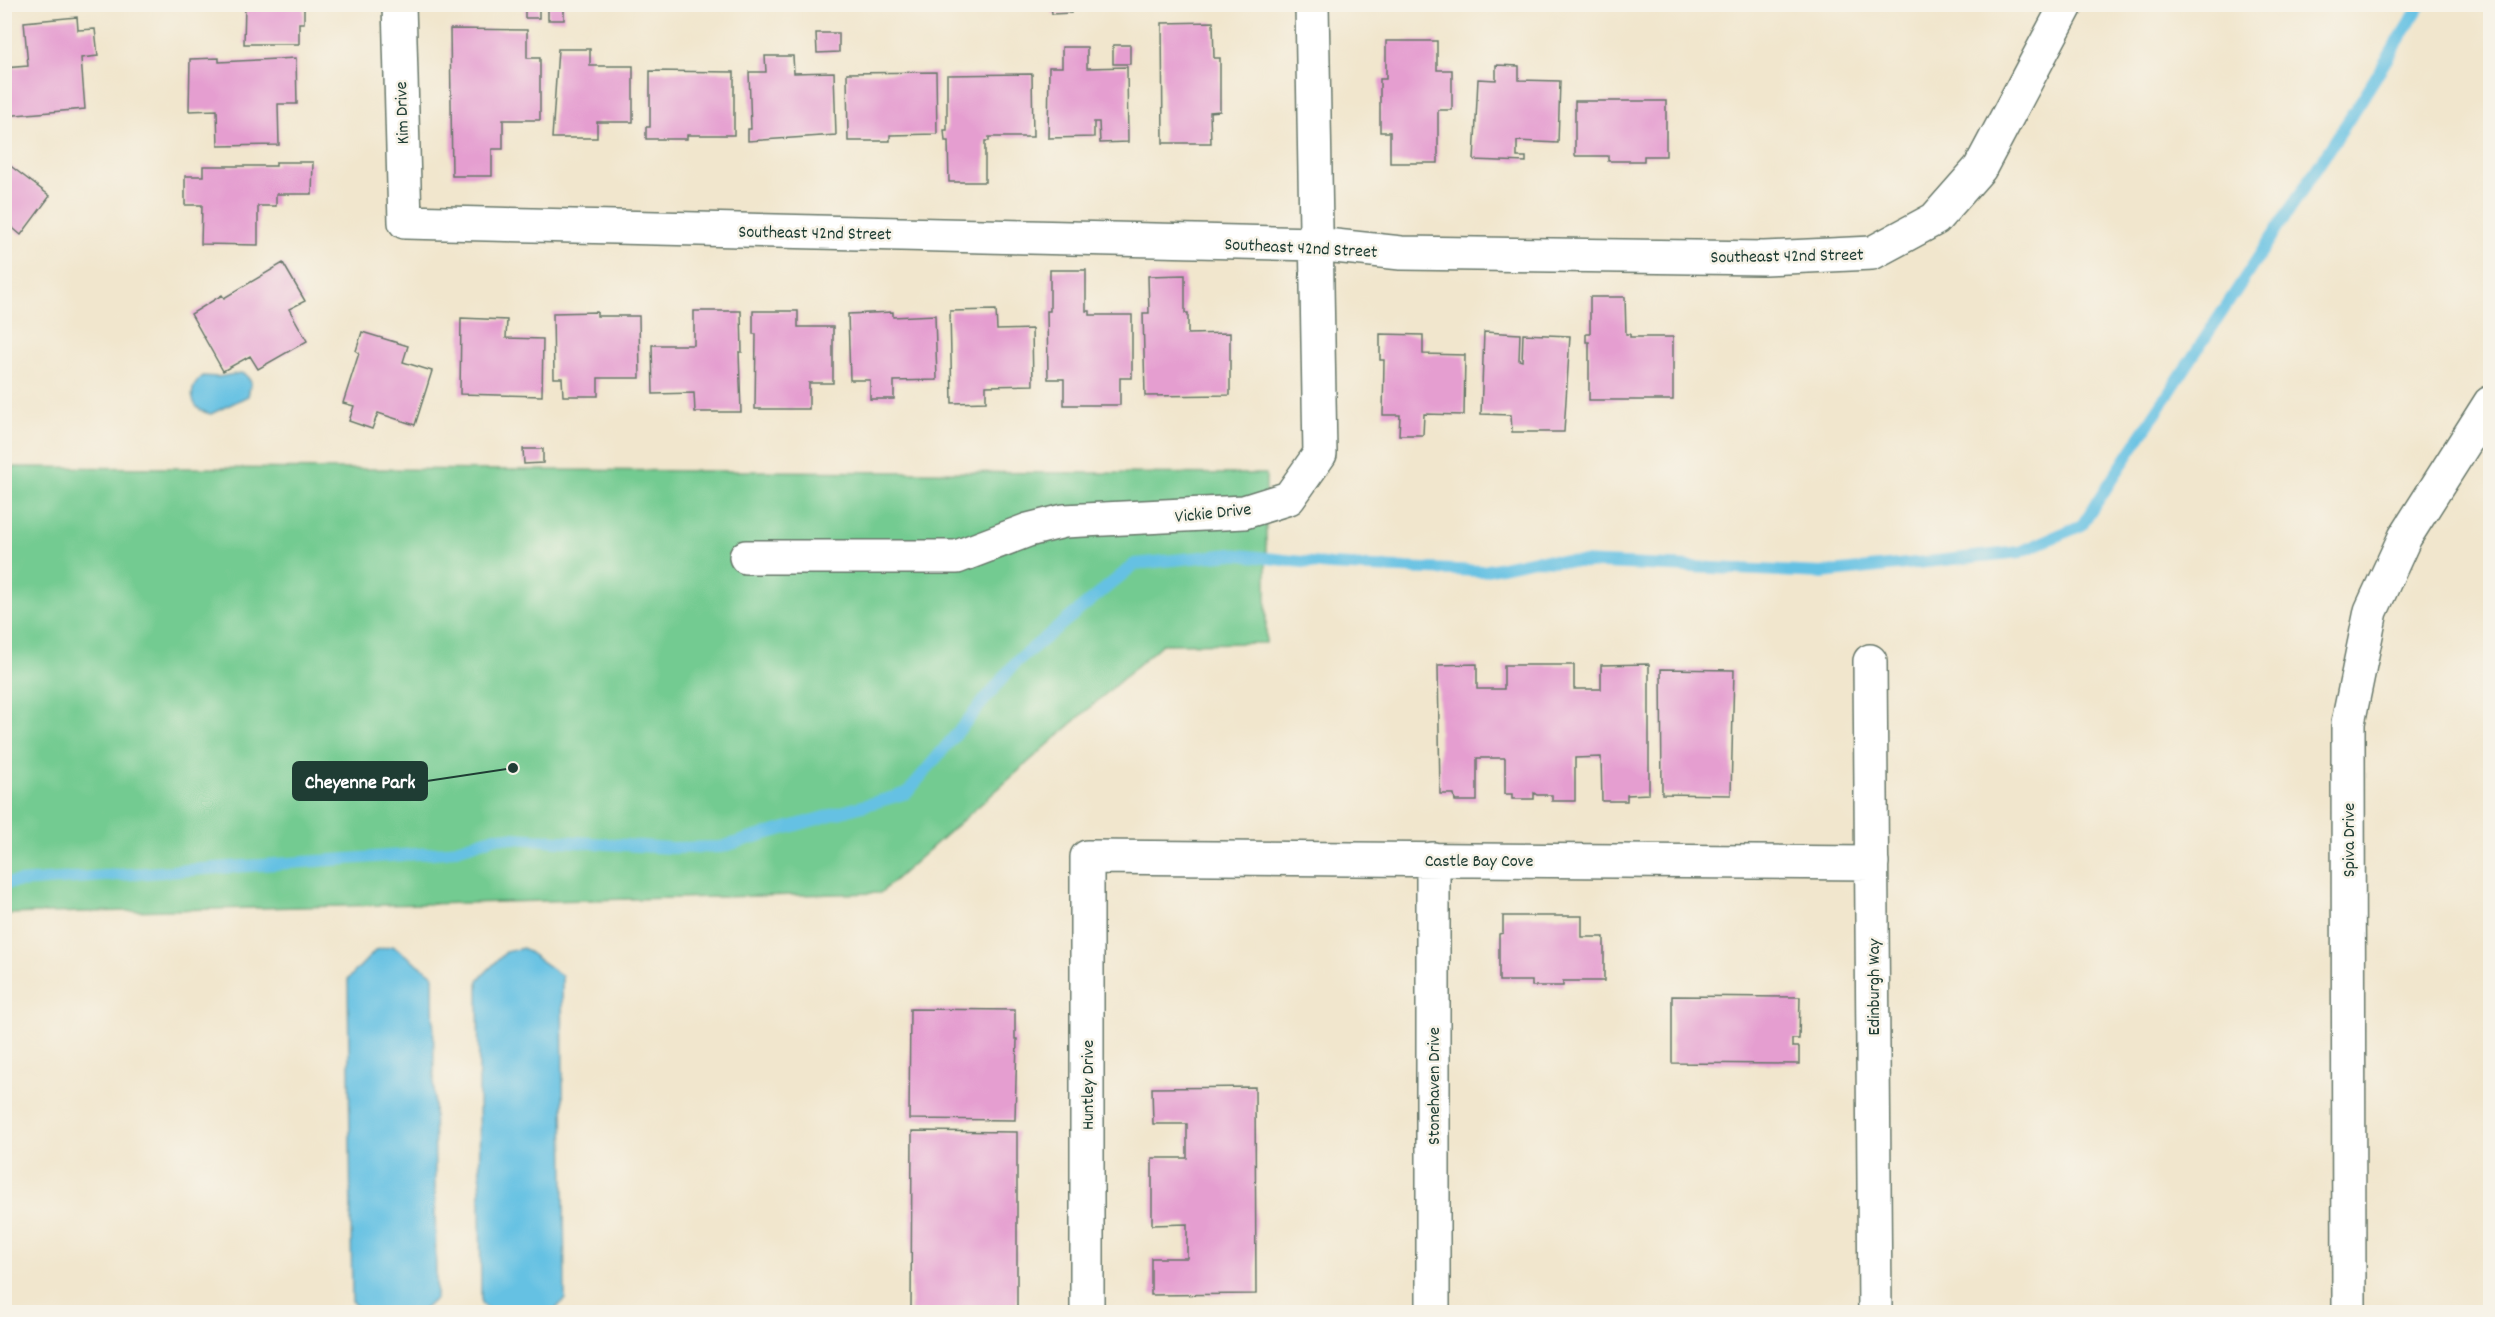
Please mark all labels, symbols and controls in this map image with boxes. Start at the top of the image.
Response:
street label: Kim Drive [390,81,417,145]
street label: Southeast 42nd Street [738,221,892,248]
street label: Southeast 42nd Street [1224,233,1378,266]
street label: Southeast 42nd Street [1710,244,1864,271]
street label: Vickie Drive [1174,498,1253,531]
callout: Cheyenne Park [293,762,427,800]
text: Cheyenne Park [305,770,415,798]
street label: Spiva Drive [2338,803,2363,877]
street label: Castle Bay Cove [1425,850,1533,875]
street label: Edinburgh Way [1863,938,1888,1035]
street label: Stonehaven Drive [1423,1027,1448,1145]
street label: Huntley Drive [1077,1040,1102,1130]

